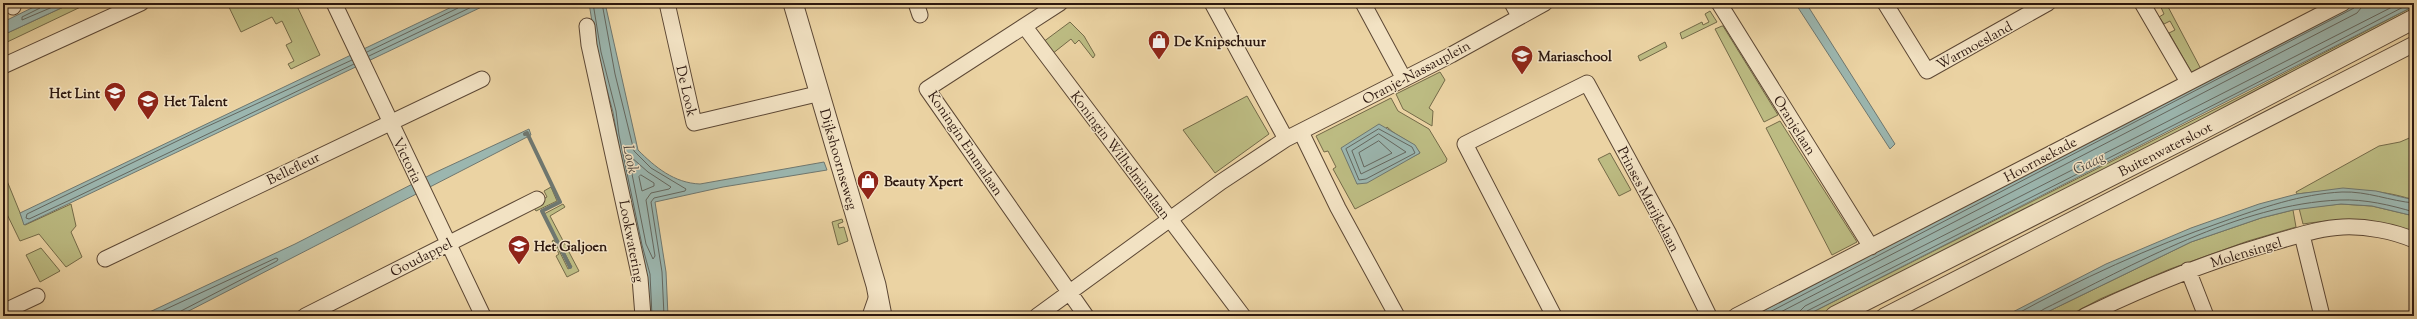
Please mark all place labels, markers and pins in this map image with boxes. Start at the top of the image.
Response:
shop icon: De Knipschuur [1146,28,1172,61]
place label: De Knipschuur [1174,33,1267,53]
school or university icon: Mariaschool [1509,43,1535,76]
place label: Mariaschool [1538,48,1612,68]
school or university icon: Het Lint [102,80,128,113]
place label: Het Lint [49,85,100,105]
school or university icon: Het Talent [135,88,161,121]
place label: Het Talent [164,93,228,113]
shop icon: Beauty Xpert [855,168,881,201]
place label: Beauty Xpert [884,173,963,193]
school or university icon: Het Galjoen [506,233,532,266]
place label: Het Galjoen [534,238,608,258]

